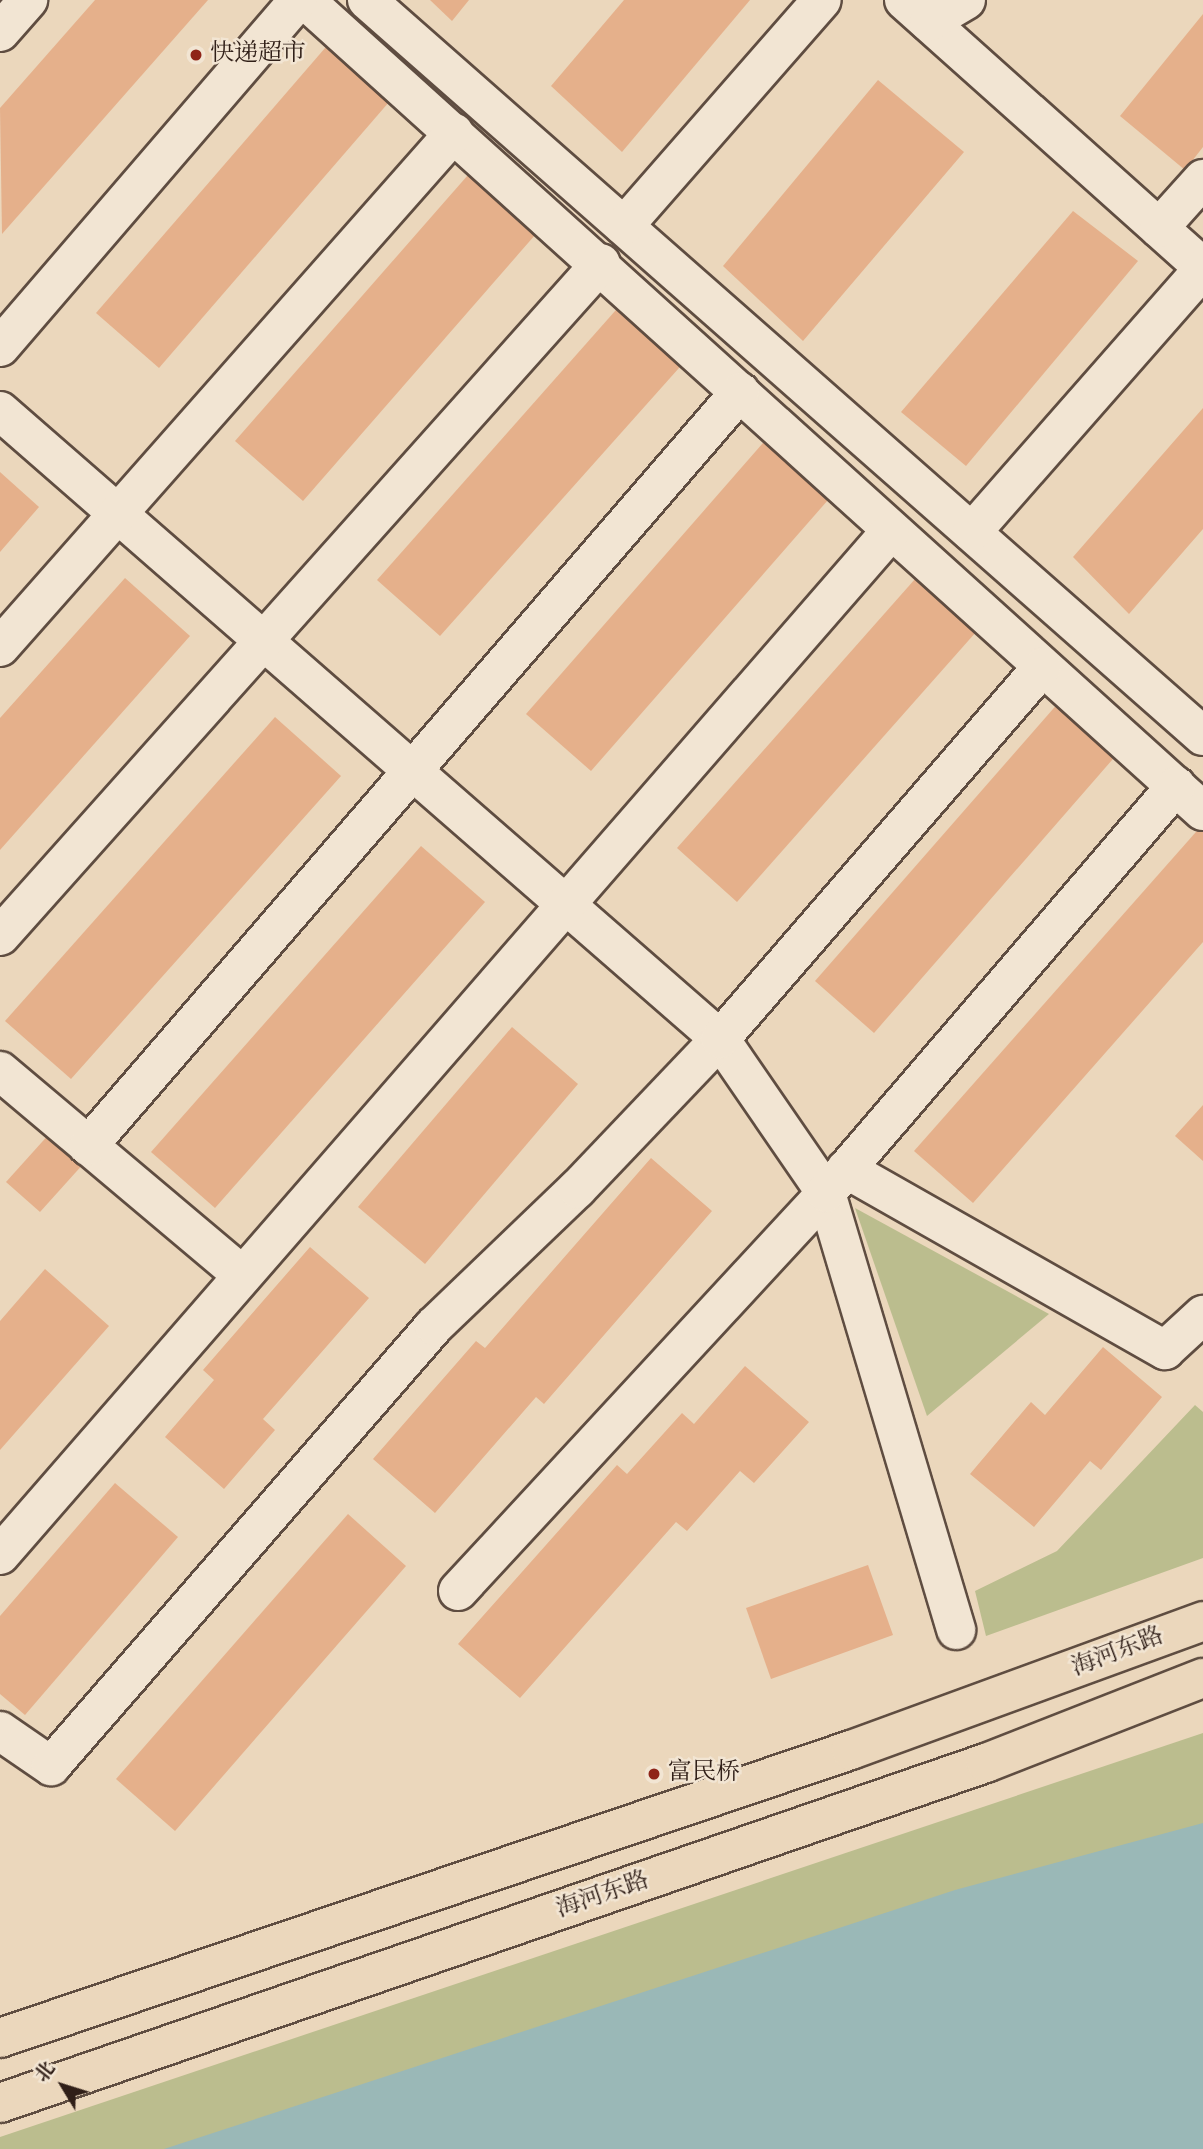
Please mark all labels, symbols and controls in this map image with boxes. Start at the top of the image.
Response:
place label: 快递超市 [210,41,306,69]
marker: 快递超市 [188,47,204,63]
street label: 海河东路 [1068,1622,1168,1684]
place label: 富民桥 [668,1760,740,1788]
marker: 富民桥 [646,1766,662,1782]
street label: 海河东路 [553,1867,653,1925]
north arrow [28,2051,98,2121]
text: 北 [30,2057,63,2089]

